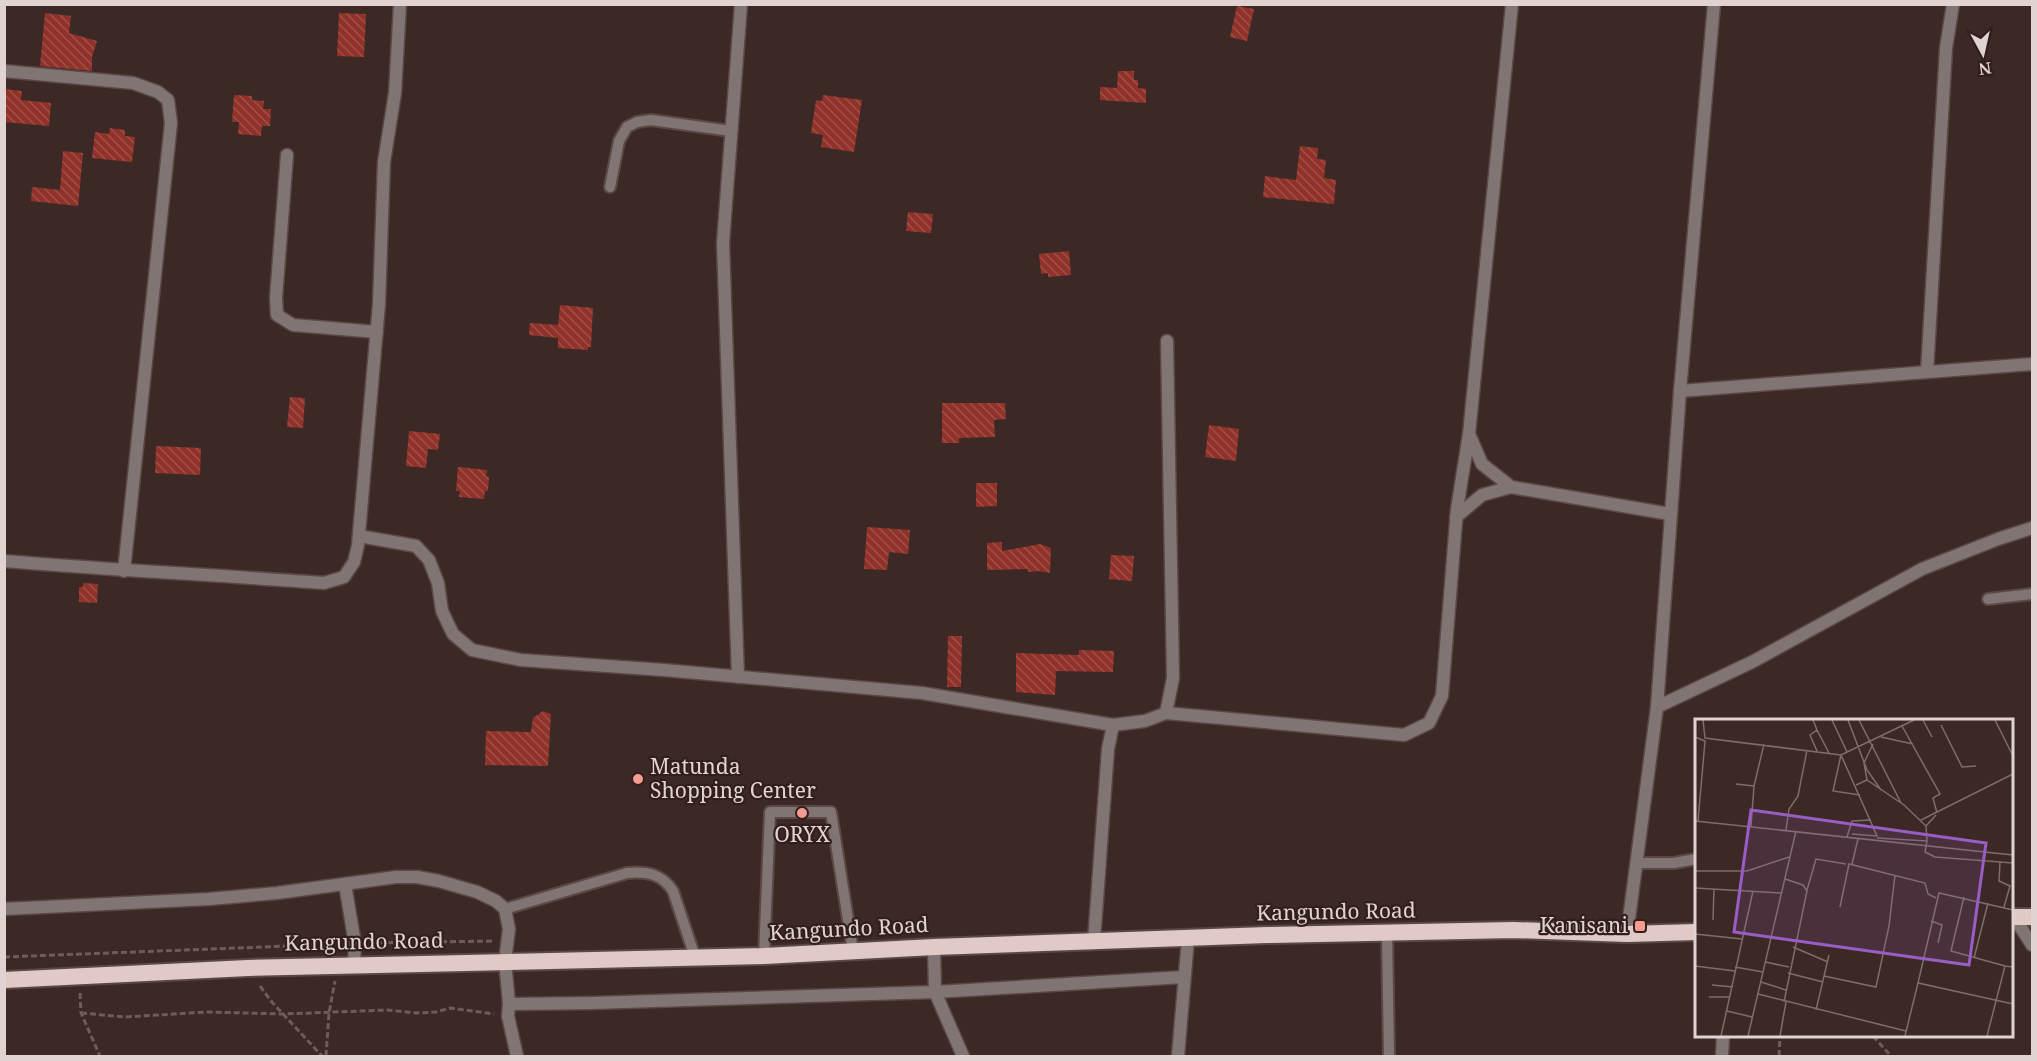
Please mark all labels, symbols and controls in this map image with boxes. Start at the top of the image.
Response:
north arrow [1953,24,2013,84]
text: N [1977,57,1993,81]
inset map [1695,719,2013,1037]
place label: Matunda Shopping Center [650,752,816,804]
marker: Matunda Shopping Center [631,772,645,786]
marker: ORYX [795,806,809,820]
place label: ORYX [774,820,830,848]
street label: Kangundo Road [1256,896,1416,926]
street label: Kangundo Road [769,910,929,946]
place label: Kanisani [1540,911,1628,939]
marker: Kanisani [1633,919,1647,933]
street label: Kangundo Road [284,926,444,956]

